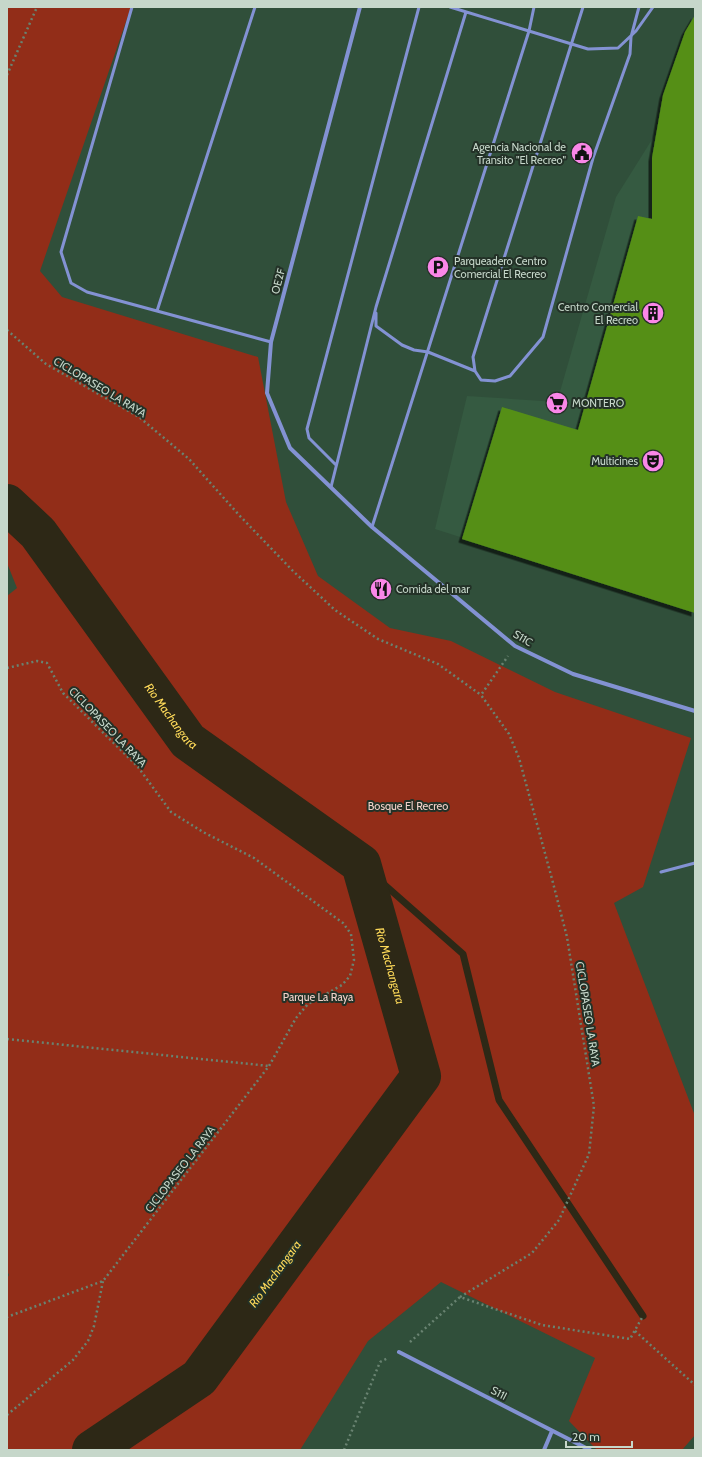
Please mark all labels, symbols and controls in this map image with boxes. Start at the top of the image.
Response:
place label: Agencia Nacional de Transito "El Recreo" [472,140,566,167]
public building icon: Agencia Nacional de Transito "El Recreo" [569,140,595,166]
parking icon: Parqueadero Centro Comercial El Recreo [425,254,451,280]
place label: Parqueadero Centro Comercial El Recreo [454,254,547,281]
street label: OE2F [268,266,288,295]
place label: Centro Comercial El Recreo [558,300,638,327]
building icon: Centro Comercial El Recreo [640,300,666,326]
street label: CICLOPASEO LA RAYA [51,354,149,420]
supermarket icon: MONTERO [544,390,570,416]
place label: MONTERO [572,396,625,410]
theatre icon: Multicines [640,448,666,474]
place label: Multicines [591,454,638,468]
restaurant icon: Comida del mar [368,576,394,602]
place label: Comida del mar [396,582,470,596]
street label: S11C [511,627,536,649]
water label: Rio Machangara [142,680,201,752]
street label: CICLOPASEO LA RAYA [66,684,150,770]
park label: Bosque El Recreo [368,799,448,813]
water label: Rio Machangara [372,926,408,1006]
street label: CICLOPASEO LA RAYA [573,961,603,1068]
park label: Parque La Raya [283,990,354,1004]
street label: CICLOPASEO LA RAYA [142,1123,218,1215]
water label: Rio Machangara [245,1237,304,1310]
street label: S11I [489,1383,509,1403]
scale bar [566,1423,632,1449]
text: 20 m [572,1429,600,1444]

